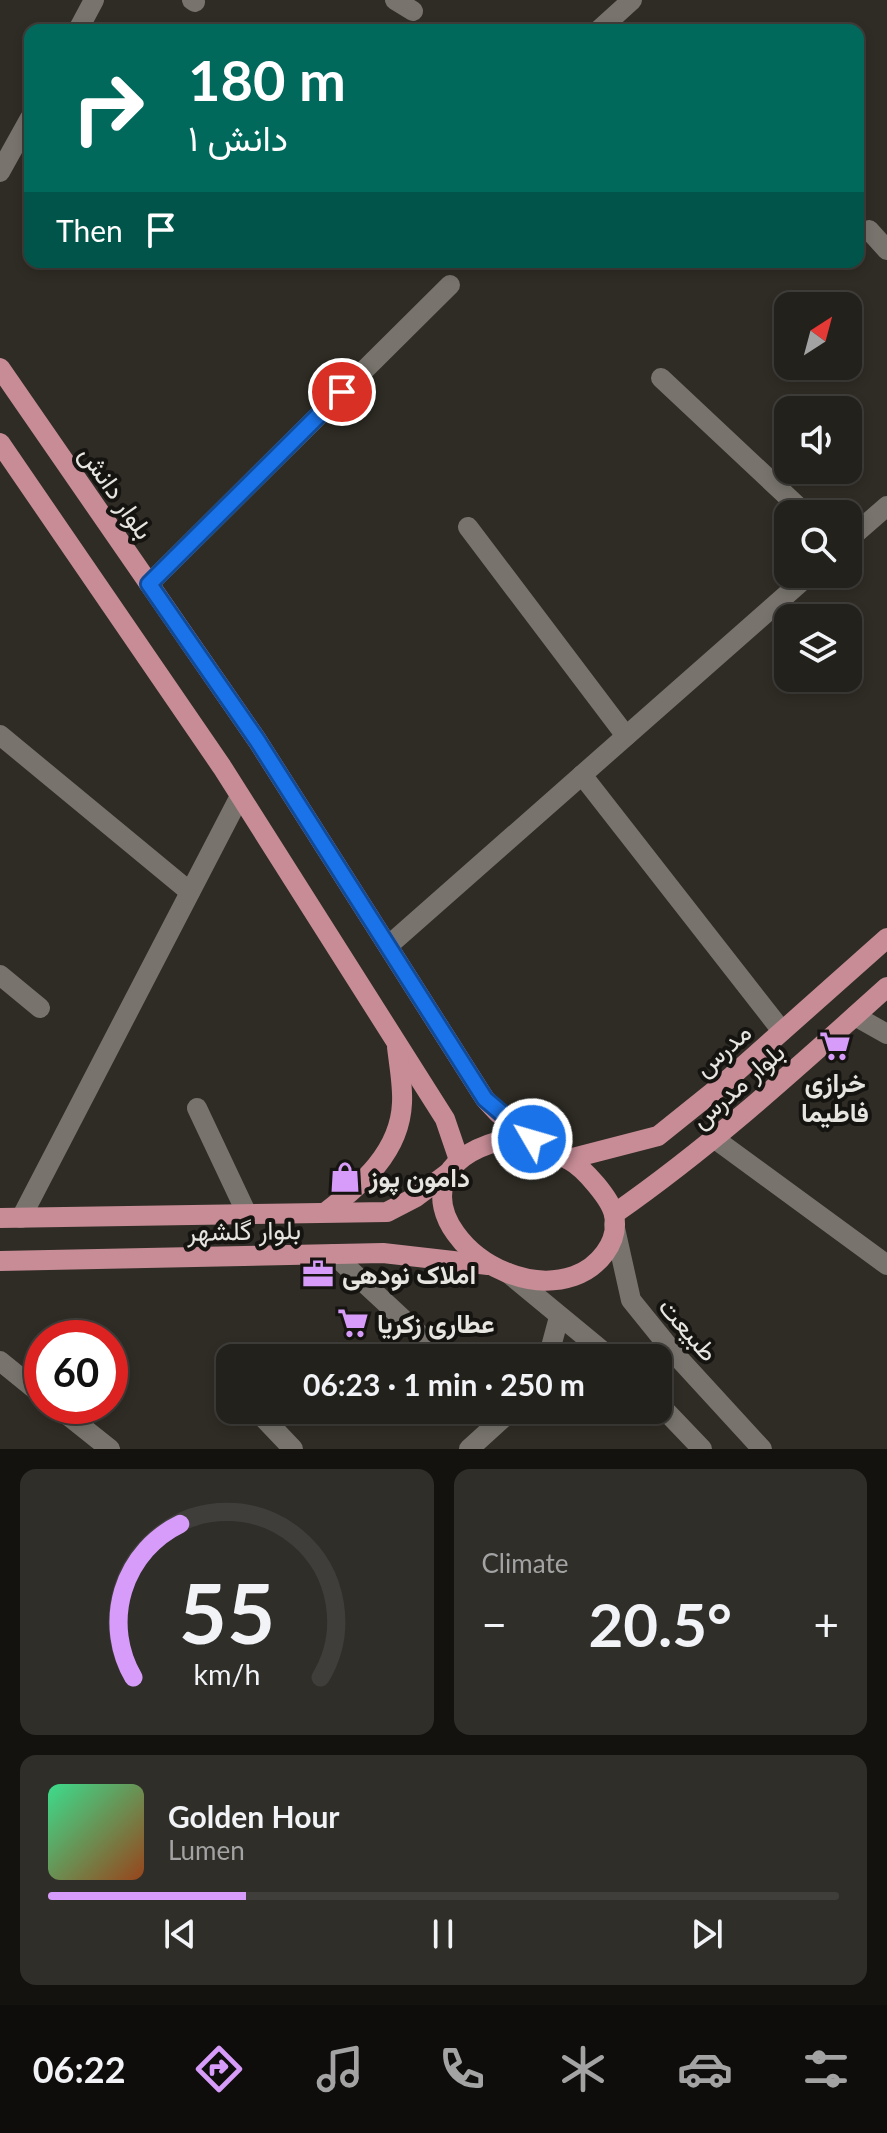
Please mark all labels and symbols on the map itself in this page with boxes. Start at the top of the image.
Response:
north arrow [774,292,862,380]
pin [308,358,376,426]
street label: بلوار دانش [72,439,161,546]
street label: مدرس [687,1016,758,1083]
supermarket icon: خرازی فاطیما [818,1029,852,1063]
street label: بلوار مدرس [683,1035,791,1135]
place label: خرازی فاطیما [801,1066,869,1128]
position arrow [490,1097,574,1181]
shop icon: دامون پوز [328,1160,362,1194]
place label: دامون پوز [368,1161,470,1196]
street label: بلوار گلشهر [186,1213,301,1248]
office icon: املاک نودهی [301,1257,335,1291]
place label: املاک نودهی [342,1258,476,1291]
street label: طبیعت [653,1290,725,1368]
supermarket icon: عطاری زکریا [336,1306,370,1340]
place label: عطاری زکریا [377,1307,495,1340]
speed limit sign: 60 [24,1320,128,1424]

